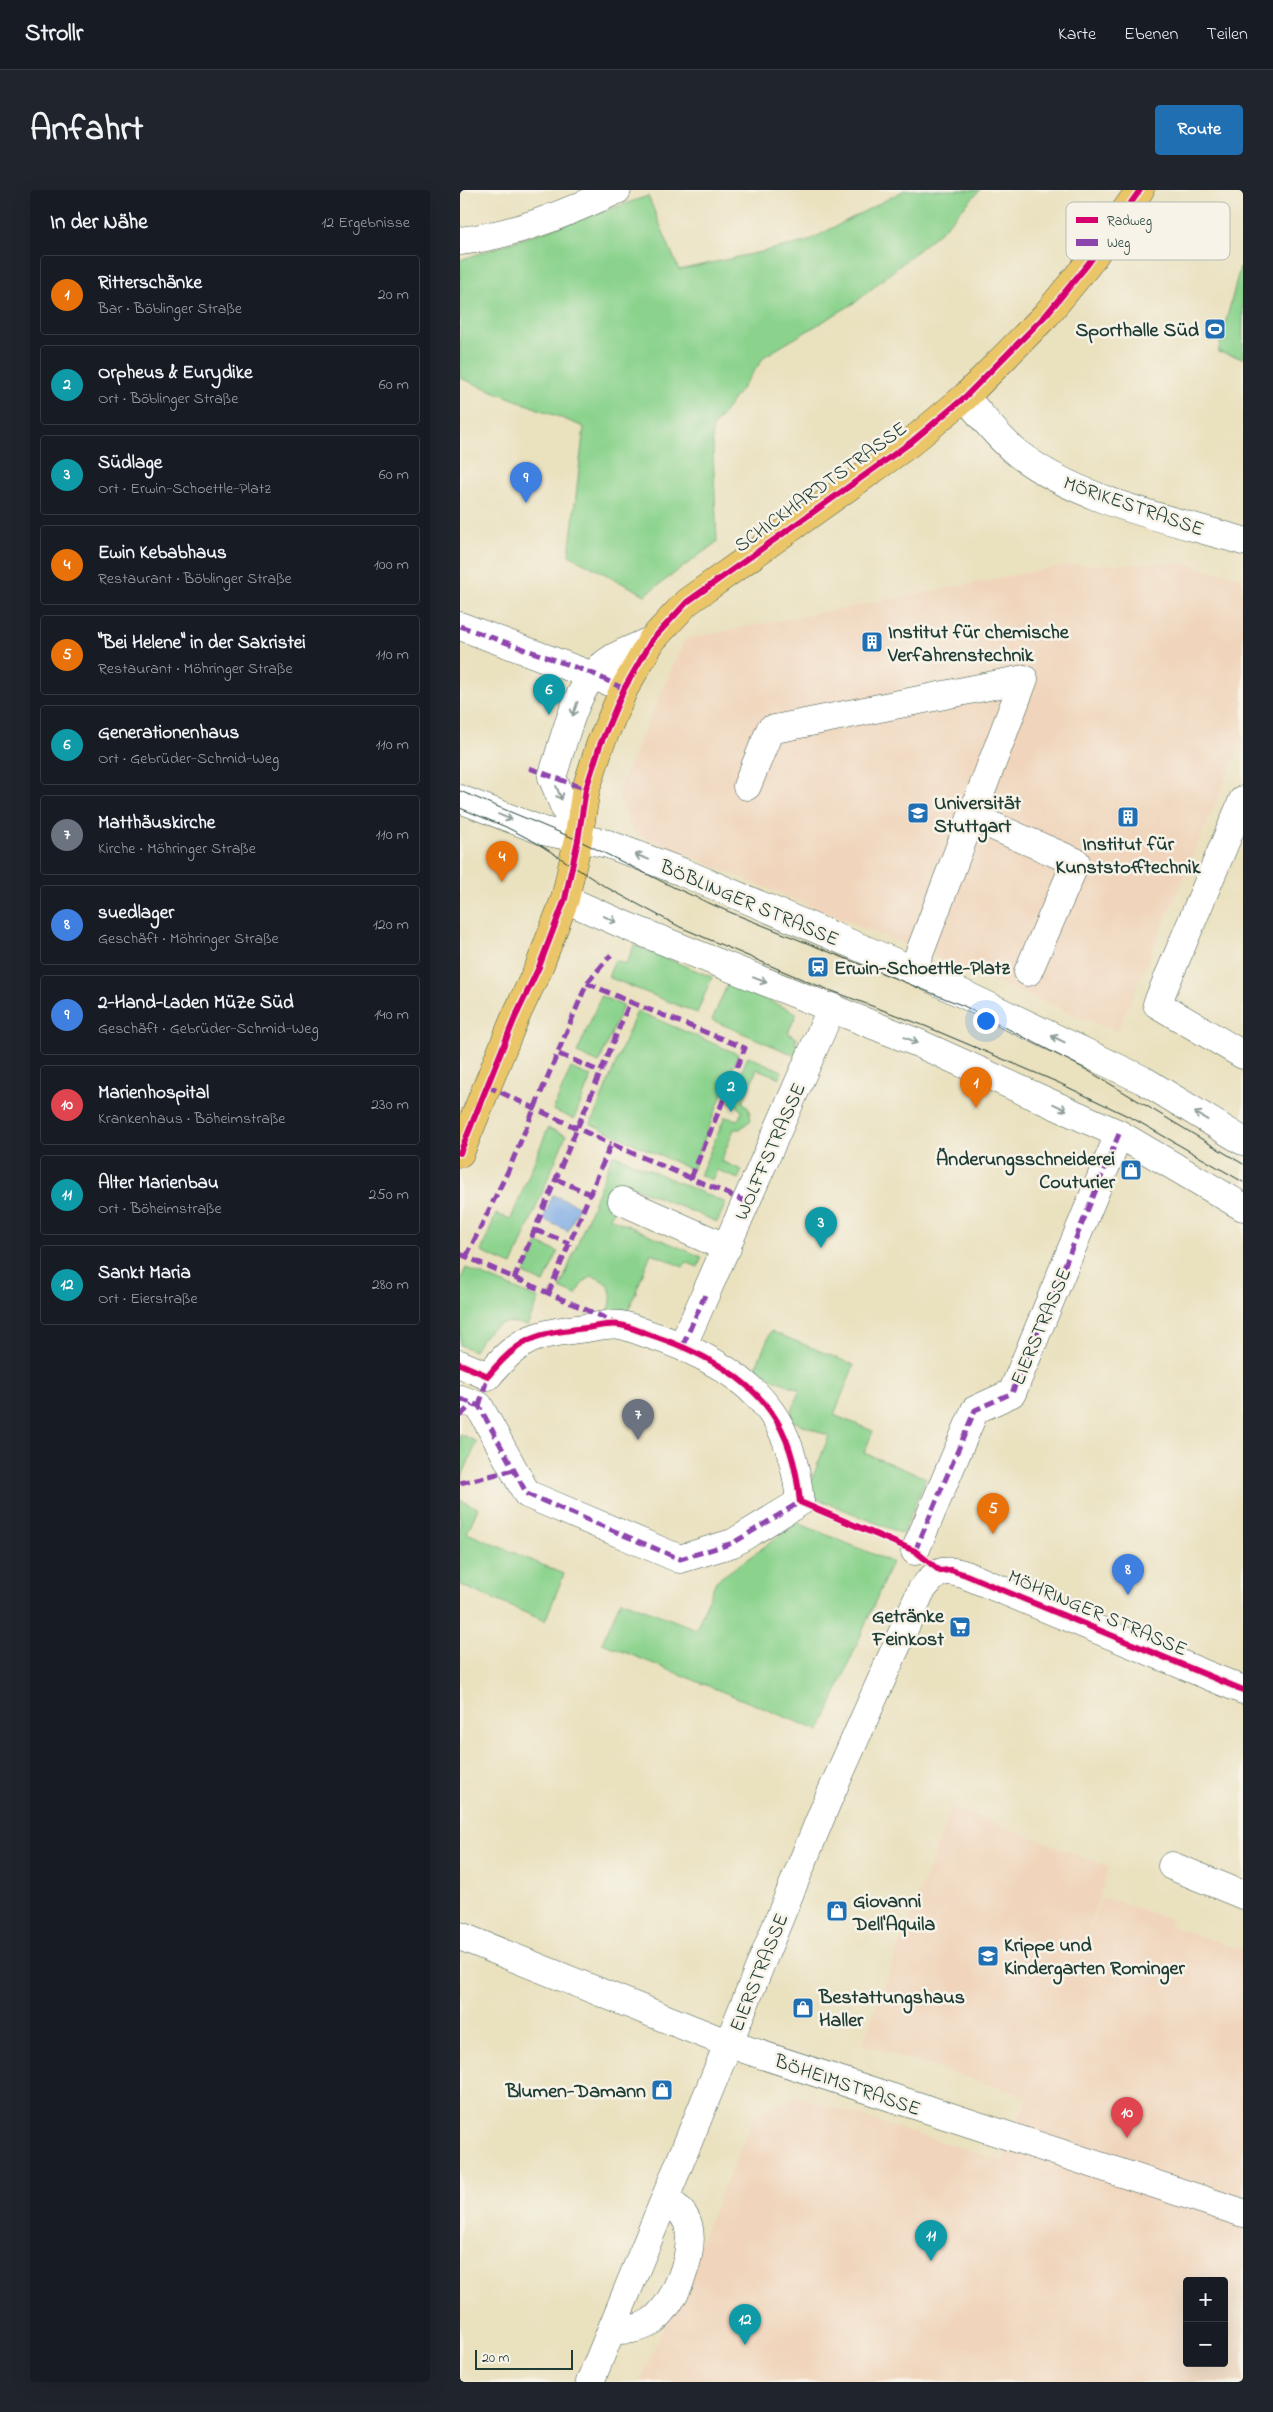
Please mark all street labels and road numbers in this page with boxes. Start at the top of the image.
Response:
street label: SCHICKHARDTSTRASSE [729,415,914,561]
street label: MÖRIKESTRASSE [1059,470,1207,545]
street label: BÖBLINGER STRASSE [654,853,843,955]
street label: WOLFFSTRASSE [728,1079,815,1225]
street label: EIERSTRASSE [1004,1264,1080,1390]
street label: MÖHRINGER STRASSE [1003,1563,1191,1665]
street label: EIERSTRASSE [723,1909,797,2037]
street label: BÖHEIMSTRASSE [769,2047,924,2125]

